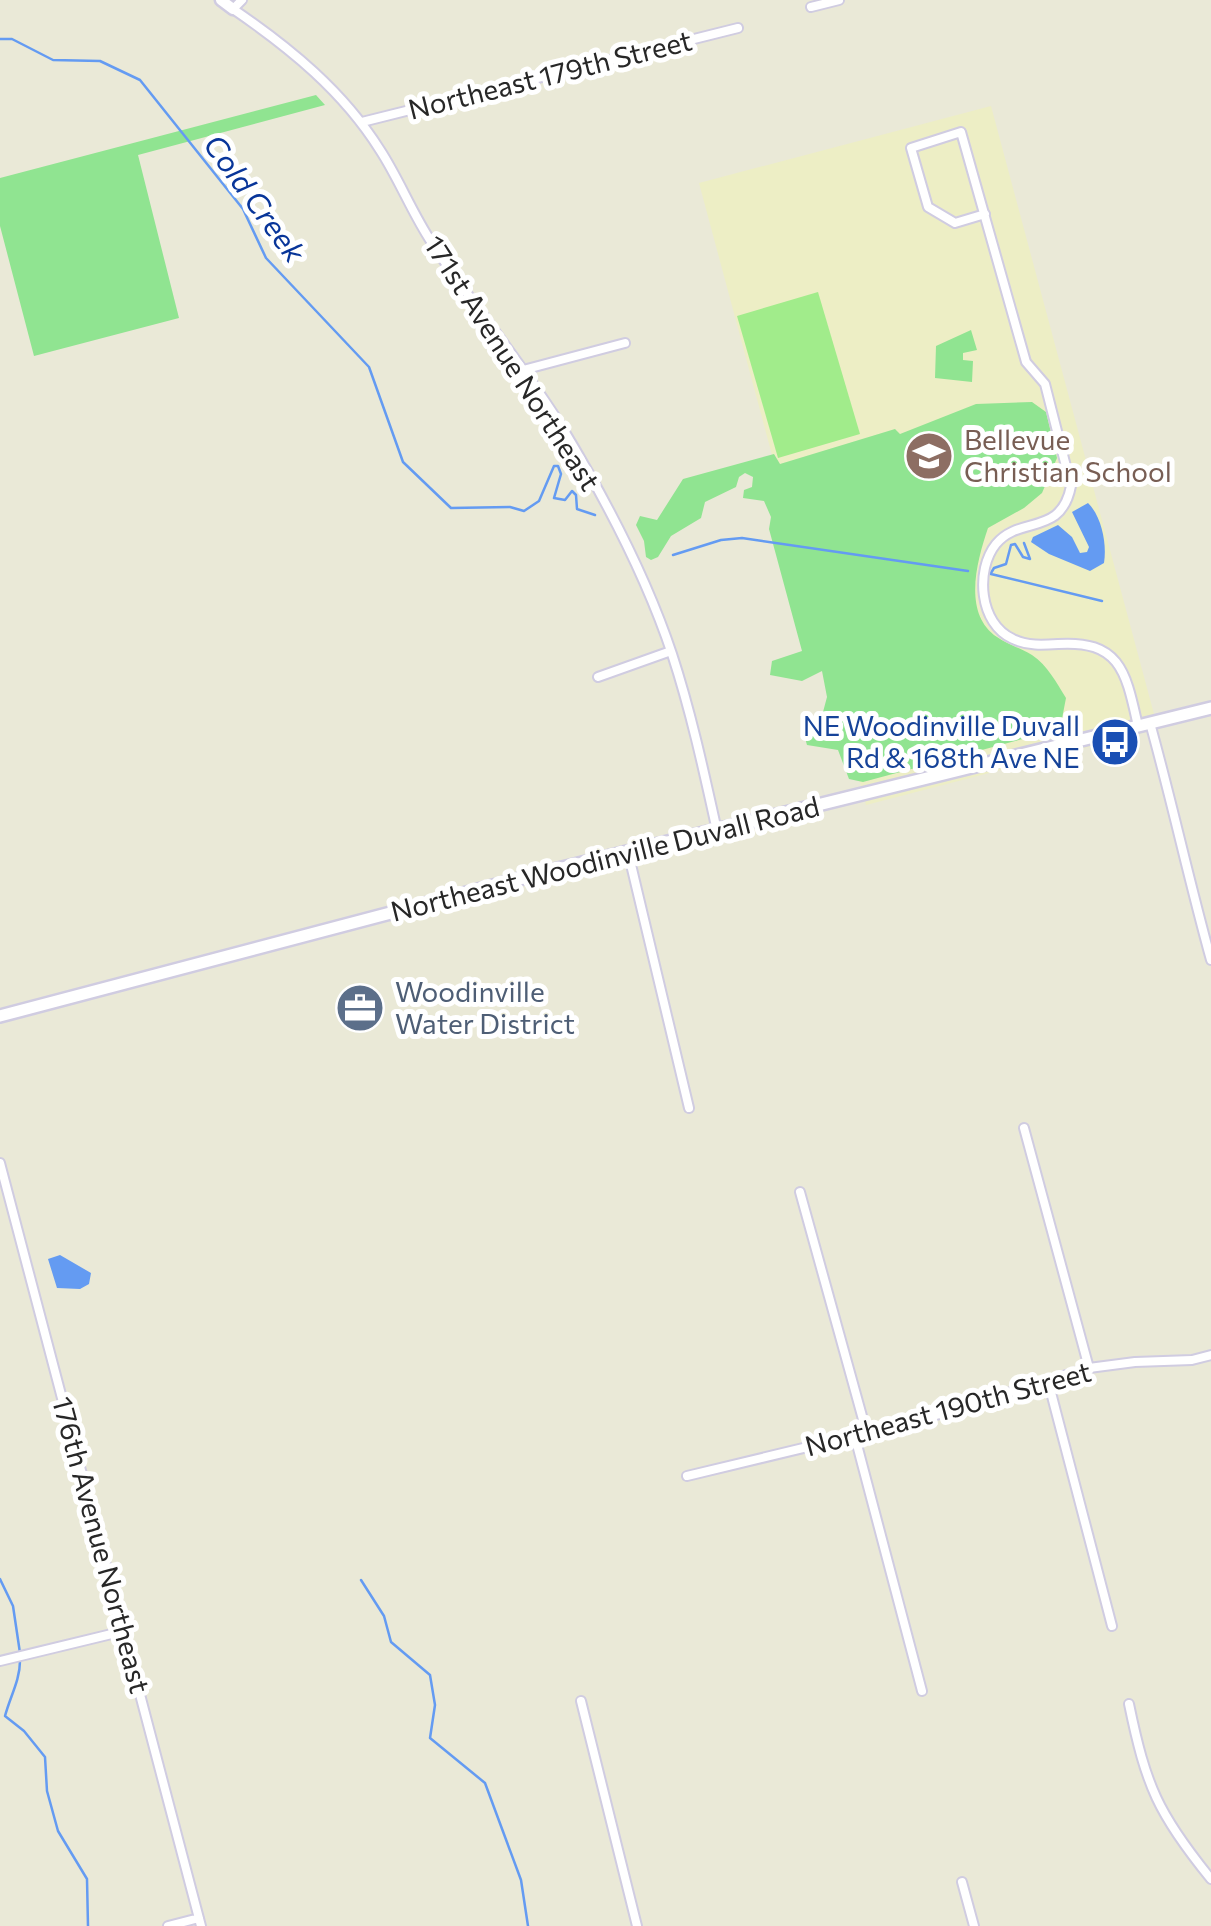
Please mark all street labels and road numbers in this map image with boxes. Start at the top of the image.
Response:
street label: Northeast 179th Street [404,22,695,126]
street label: 171st Avenue Northeast [418,229,608,496]
street label: Northeast Woodinville Duvall Road [387,788,823,928]
street label: Northeast 190th Street [801,1353,1094,1463]
street label: 176th Avenue Northeast [46,1393,158,1697]

